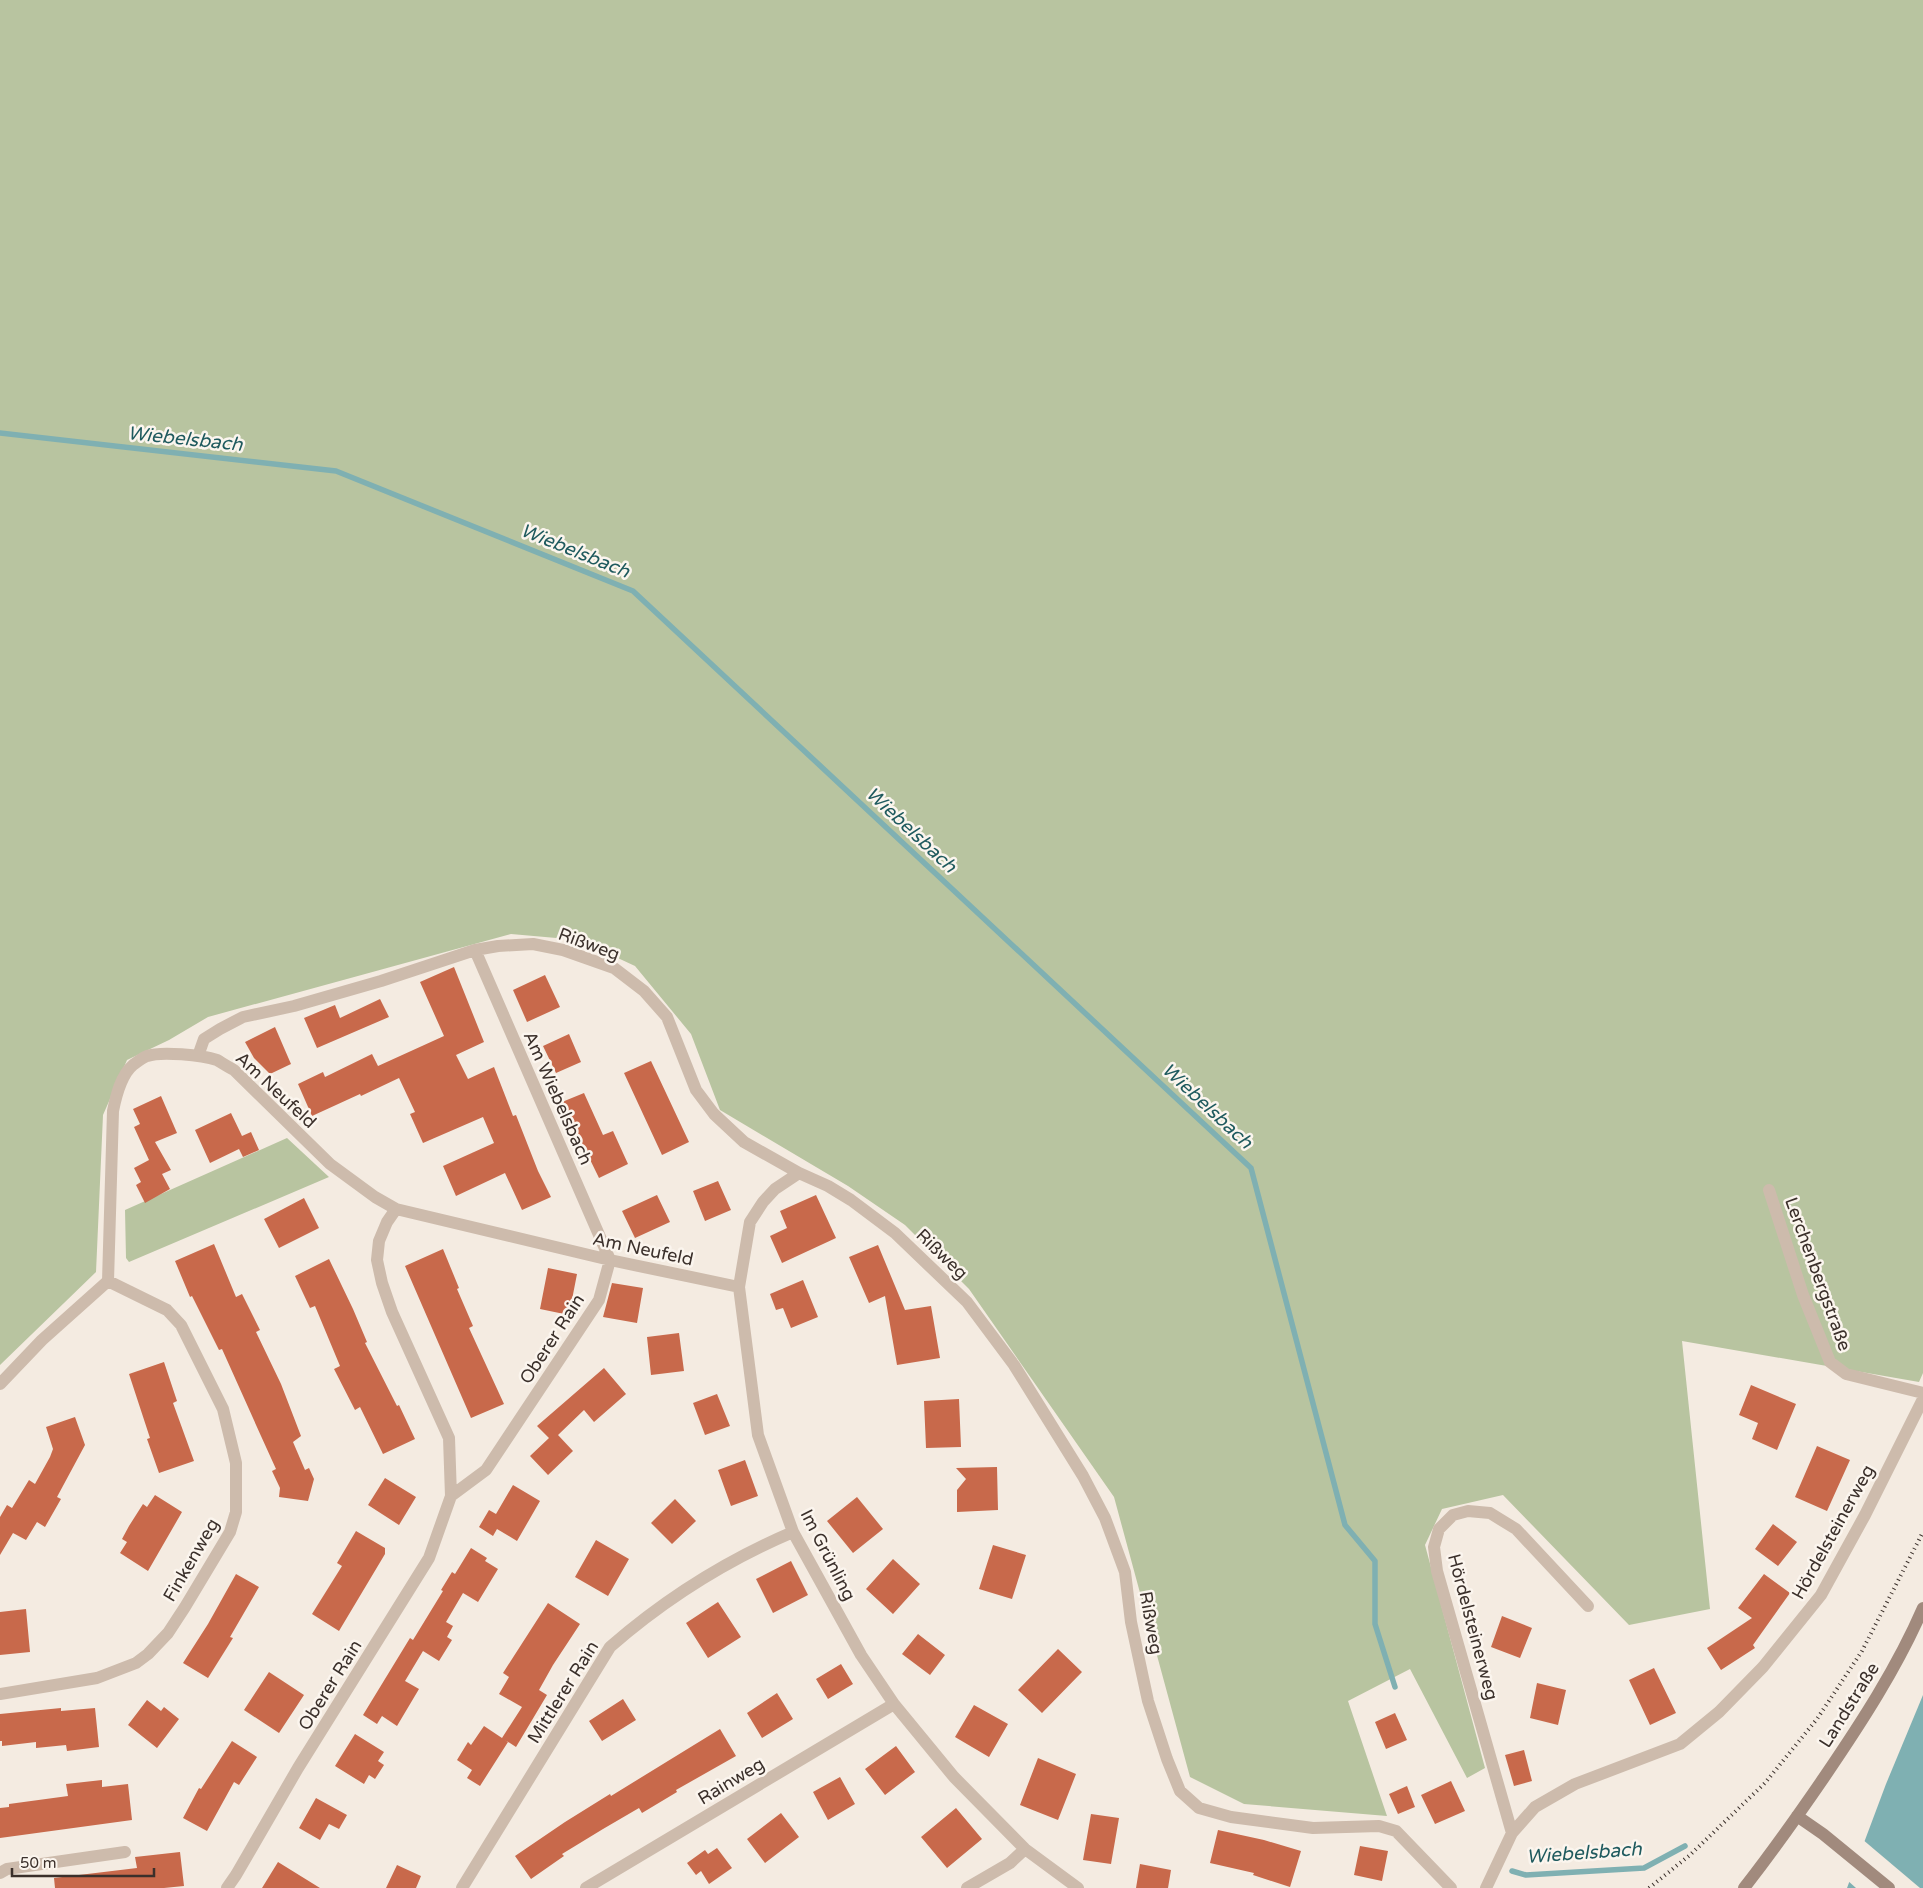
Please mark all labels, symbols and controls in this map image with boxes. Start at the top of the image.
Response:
water label: Wiebelsbach [126,422,244,456]
water label: Wiebelsbach [517,519,633,583]
water label: Wiebelsbach [861,783,961,878]
street label: Rißweg [555,923,623,965]
street label: Am Wiebelsbach [519,1028,597,1168]
street label: Am Neufeld [231,1047,321,1133]
water label: Wiebelsbach [1157,1059,1257,1154]
street label: Lerchenbergstraße [1780,1194,1856,1354]
street label: Rißweg [911,1224,973,1284]
street label: Am Neufeld [591,1228,695,1270]
street label: Oberer Rain [515,1290,589,1388]
street label: Hördelsteinerweg [1787,1461,1879,1603]
street label: Im Grünling [796,1506,860,1604]
street label: Finkenweg [158,1514,224,1606]
street label: Hördelsteinerweg [1443,1551,1503,1703]
street label: Rißweg [1135,1590,1167,1656]
street label: Oberer Rain [293,1636,367,1734]
street label: Mittlerer Rain [523,1637,603,1747]
street label: Landstraße [1814,1658,1884,1752]
street label: Rainweg [694,1753,768,1809]
water label: Wiebelsbach [1526,1838,1643,1868]
scale bar [12,1846,155,1878]
text: 50 m [20,1854,57,1872]

